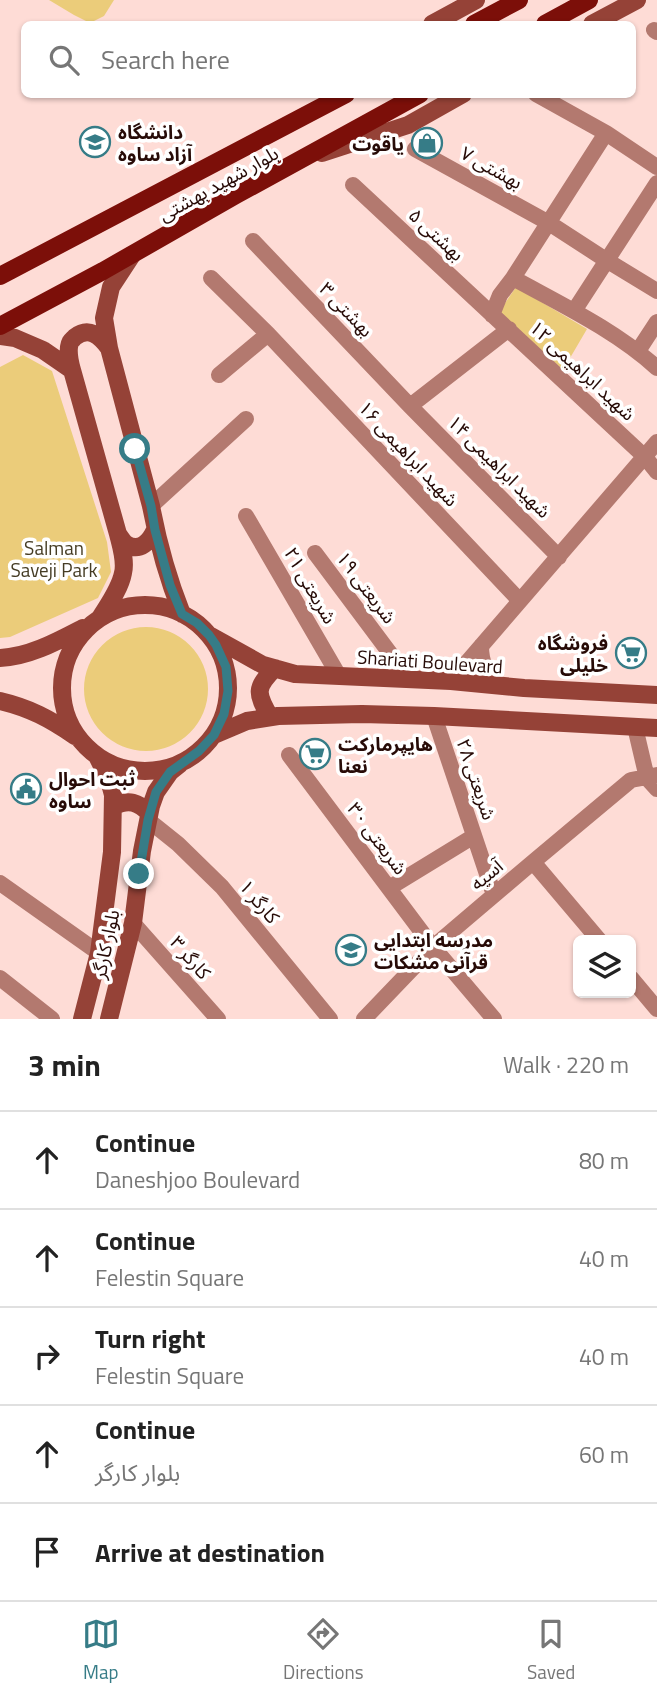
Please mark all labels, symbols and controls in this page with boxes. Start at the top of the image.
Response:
search box [21,21,636,98]
text: Search here [101,40,230,79]
icon: search [45,41,83,79]
place label: دانشگاه آزاد ساوه [118,117,193,168]
school or university icon: دانشگاه آزاد ساوه [78,125,112,159]
shop icon: یاقوت [410,126,444,160]
place label: یاقوت [352,129,404,158]
street label: بلوار شهید بهشتی [153,138,283,228]
street label: بهشتی ۷ [456,138,528,196]
street label: بهشتی ۵ [403,201,471,267]
street label: بهشتی ۳ [313,275,381,343]
street label: شهید ابراهیمی ۱۲ [523,313,643,427]
street label: شهید ابراهیمی ۱۶ [352,393,466,513]
street label: شهید ابراهیمی ۱۴ [442,408,558,524]
route start [119,433,150,464]
park label: Salman Saveji Park [10,533,98,584]
street label: شریعتی ۲۱ [277,541,345,629]
street label: شریعتی ۱۹ [330,545,404,629]
place label: فروشگاه خلیلی [538,628,608,679]
supermarket icon: فروشگاه خلیلی [614,636,648,670]
street label: Shariati Boulevard [356,641,504,681]
place label: هایپرمارکت نعنا [338,729,433,780]
street label: شریعتی ۲۸ [450,734,504,824]
supermarket icon: هایپرمارکت نعنا [298,737,332,771]
place label: ثبت احوال ساوه [49,764,135,815]
public building icon: ثبت احوال ساوه [9,772,43,806]
street label: شریعتی ۳۰ [341,796,415,880]
street label: آسیه [463,850,510,897]
route end [123,858,154,889]
street label: کارگر ۱ [233,873,288,930]
street label: بلوار کارگر [83,907,127,982]
place label: مدرسه ابتدایی قرآنی مشکات [374,925,493,976]
street label: کارگر ۳ [164,929,219,986]
school or university icon: مدرسه ابتدایی قرآنی مشکات [334,933,368,967]
map controls [573,935,636,998]
button: layers [573,935,636,998]
text: 3 min [28,1042,101,1088]
text: Walk · 220 m [503,1047,629,1082]
text: Continue [95,1123,195,1162]
icon: ahead [28,1141,66,1179]
text: 80 m [579,1143,629,1178]
text: Daneshjoo Boulevard [95,1162,300,1197]
text: Continue [95,1221,195,1260]
icon: ahead [28,1239,66,1277]
text: 40 m [579,1241,629,1276]
text: Felestin Square [95,1260,244,1295]
text: Turn right [95,1319,206,1358]
icon: right [28,1337,66,1375]
text: 40 m [579,1339,629,1374]
text: Felestin Square [95,1358,244,1393]
text: Continue [95,1410,195,1449]
icon: ahead [28,1435,66,1473]
text: 60 m [579,1437,629,1472]
text: بلوار کارگر [95,1455,180,1490]
icon: arrive [28,1533,66,1571]
text: Arrive at destination [95,1533,325,1572]
tab: Map [82,1615,120,1686]
tab: Directions [283,1615,364,1686]
tab: Saved [527,1615,575,1686]

